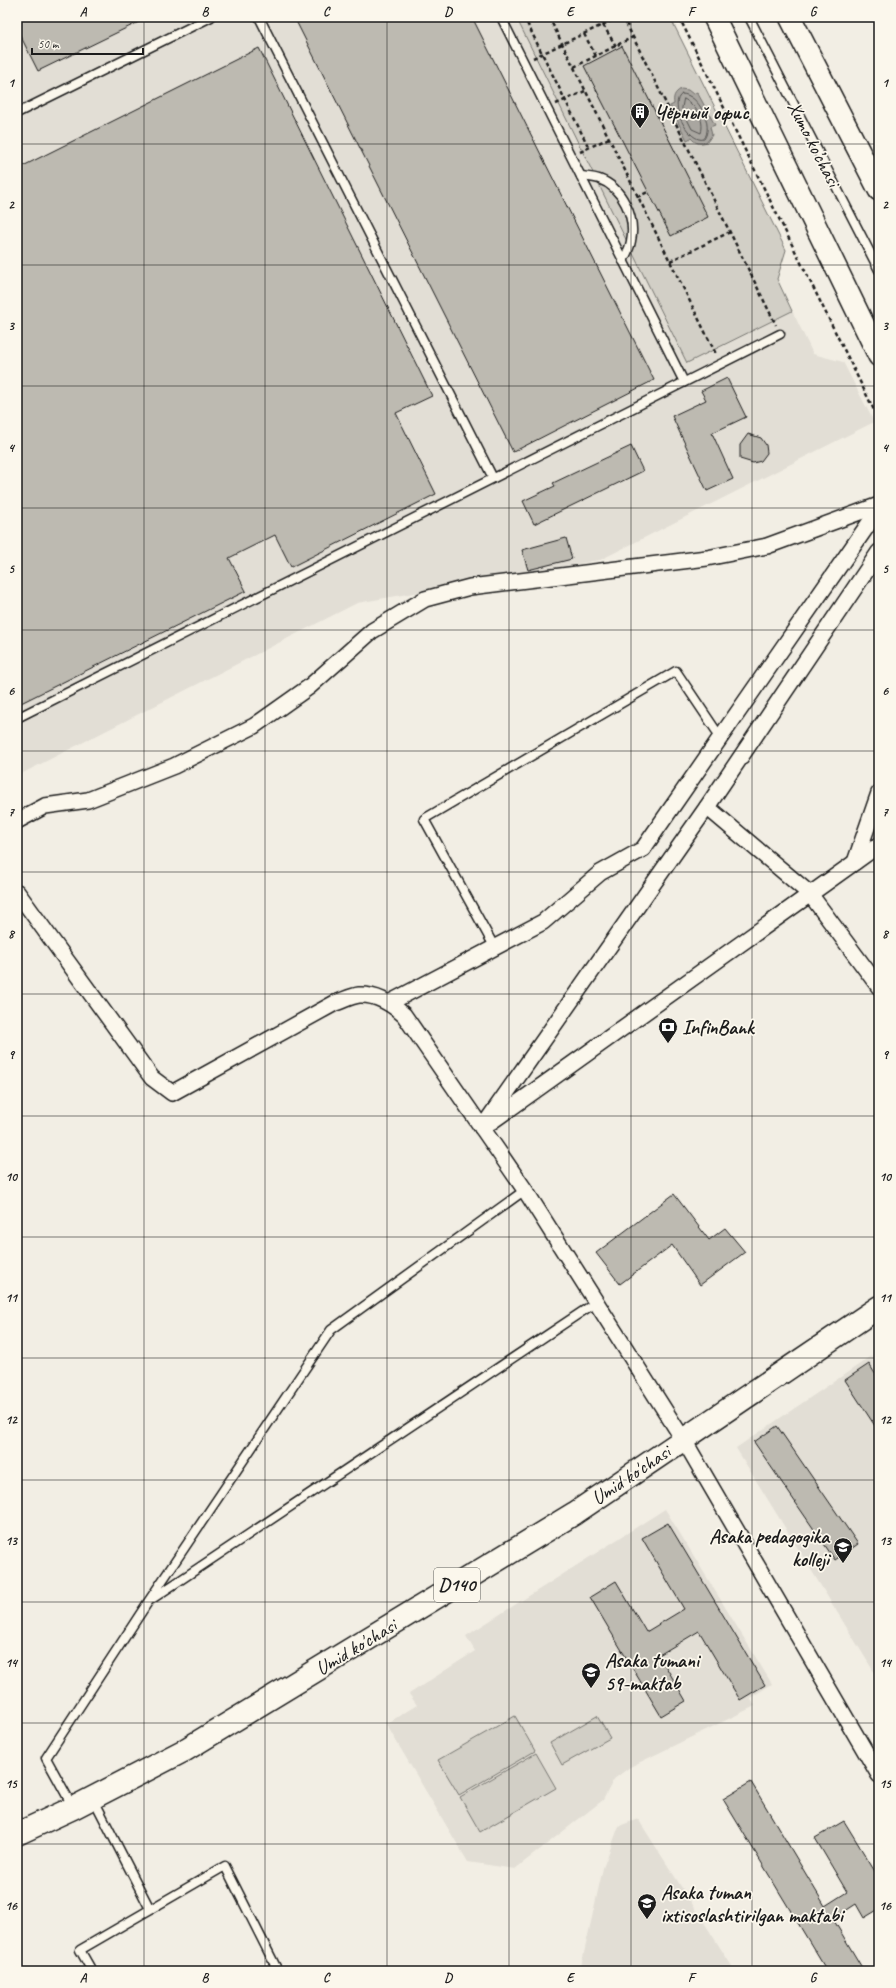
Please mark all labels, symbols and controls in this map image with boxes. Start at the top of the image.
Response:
text: A [80,4,88,20]
text: B [202,4,210,20]
text: C [323,4,331,20]
text: D [444,4,453,20]
text: E [567,4,576,20]
text: F [688,4,697,20]
text: G [810,4,818,20]
scale bar [32,30,143,56]
text: 50 m [38,36,60,52]
text: 1 [8,75,16,91]
text: 1 [882,75,890,91]
street label: Xumo ko’chasi [782,97,847,193]
place label: Чёрный офис [654,100,750,125]
building icon: Чёрный офис [629,101,651,129]
text: 2 [8,197,15,213]
text: 2 [882,197,889,213]
text: 3 [8,318,15,334]
text: 3 [882,318,889,334]
text: 4 [8,440,16,456]
text: 4 [882,440,890,456]
text: 5 [8,561,15,577]
text: 5 [882,561,889,577]
text: 6 [8,683,15,699]
text: 6 [882,683,889,699]
text: 7 [8,804,15,820]
text: 7 [882,804,889,820]
text: 8 [8,926,16,942]
text: 8 [882,926,890,942]
place label: InfinBank [682,1015,756,1040]
bank icon: InfinBank [657,1016,679,1044]
text: 9 [8,1047,15,1063]
text: 9 [882,1047,889,1063]
text: 10 [5,1169,18,1185]
text: 10 [879,1169,892,1185]
text: 11 [5,1290,19,1306]
text: 11 [879,1290,893,1306]
text: 12 [5,1412,18,1428]
text: 12 [879,1412,892,1428]
street label: Umid ko'chasi [587,1438,677,1511]
place label: Asaka pedagogika kolleji [709,1524,832,1572]
text: 13 [5,1533,18,1549]
text: 13 [879,1533,892,1549]
school or university icon: Asaka pedagogika kolleji [832,1536,854,1564]
road number: D140 [434,1568,480,1602]
street label: Umid ko'chasi [311,1612,403,1681]
place label: Asaka tumani 59-maktab [605,1648,702,1696]
text: 14 [5,1655,19,1671]
text: 14 [879,1655,893,1671]
school or university icon: Asaka tumani 59-maktab [580,1661,602,1689]
text: 15 [5,1776,18,1792]
text: 15 [879,1776,892,1792]
place label: Asaka tuman ixtisoslashtirilgan maktabi [661,1880,846,1928]
school or university icon: Asaka tuman ixtisoslashtirilgan maktabi [636,1892,658,1920]
text: 16 [5,1898,18,1914]
text: 16 [879,1898,892,1914]
text: A [80,1970,88,1986]
text: B [202,1970,210,1986]
text: C [323,1970,331,1986]
text: D [444,1970,453,1986]
text: E [567,1970,576,1986]
text: F [688,1970,697,1986]
text: G [810,1970,818,1986]

